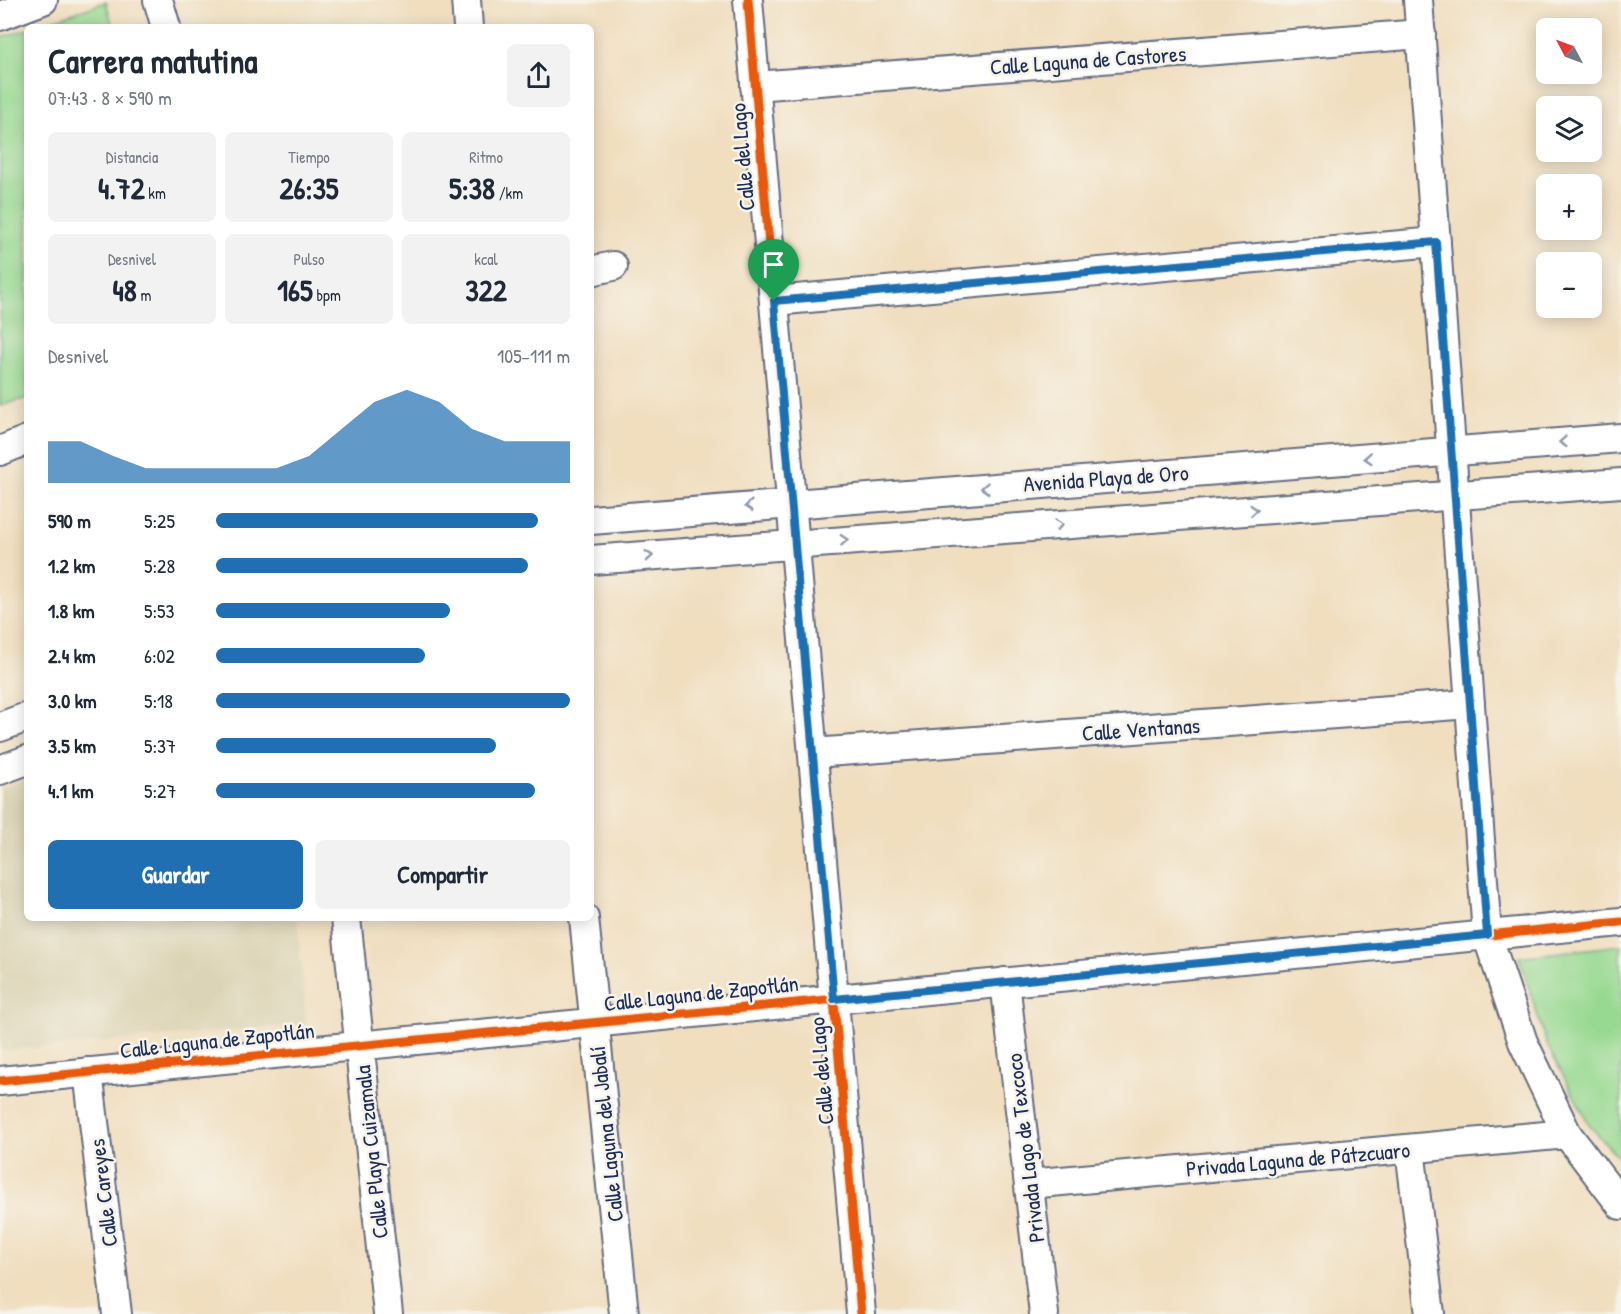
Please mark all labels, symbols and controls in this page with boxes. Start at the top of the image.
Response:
north arrow [1536,18,1602,84]
map controls [1536,18,1602,318]
street label: Calle Laguna de Castores [989,38,1187,82]
text: Carrera matutina [48,39,257,83]
button: share [507,44,570,107]
text: 07:43 · 8 × 590 m [48,84,172,111]
button: layers [1536,96,1602,162]
street label: Calle del Lago [722,102,762,212]
text: Distancia [106,146,158,168]
text: Tiempo [288,146,330,168]
text: Ritmo [469,146,503,168]
text: 4.72 [98,168,145,208]
text: 26:35 [279,168,339,208]
text: 5:38 [449,168,495,208]
button: + [1536,174,1602,240]
text: km [145,182,166,204]
text: /km [495,182,523,204]
pin [748,239,799,301]
text: Desnivel [108,248,156,270]
text: Pulso [294,248,324,270]
text: kcal [474,248,498,270]
icon: arrive [757,248,790,281]
button: − [1536,252,1602,318]
text: 48 [113,270,137,310]
text: 165 [277,270,313,310]
text: 322 [465,270,507,310]
text: m [137,284,151,306]
text: bpm [313,284,341,306]
text: Desnivel [48,342,108,369]
text: 105–111 m [497,342,570,369]
one-way arrow [1558,436,1567,449]
one-way arrow [1364,451,1373,464]
street label: Avenida Playa de Oro [1022,457,1190,499]
one-way arrow [981,481,990,494]
one-way arrow [745,499,754,512]
one-way arrow [1249,504,1258,517]
text: 590 m [48,507,91,534]
text: 5:25 [144,507,175,534]
one-way arrow [1055,518,1064,531]
one-way arrow [839,534,848,547]
one-way arrow [645,549,654,562]
text: 1.2 km [48,552,95,579]
text: 5:28 [144,552,175,579]
text: 1.8 km [48,597,95,624]
text: 5:53 [144,597,175,624]
text: 2.4 km [48,642,96,669]
text: 6:02 [144,642,175,669]
text: 3.0 km [48,687,97,714]
text: 5:18 [144,687,173,714]
street label: Calle Ventanas [1081,710,1201,748]
text: 3.5 km [48,732,96,759]
text: 5:37 [144,732,176,759]
text: 4.1 km [48,777,94,804]
text: 5:27 [144,777,176,804]
button: Guardar [48,840,303,909]
button: Compartir [315,840,570,909]
street label: Calle Laguna de Zapotlán [602,968,800,1018]
street label: Calle Laguna de Zapotlán [118,1015,316,1065]
street label: Calle del Lago [801,1016,841,1126]
street label: Calle Laguna del Jabalí [582,1045,630,1223]
street label: Privada Lago de Texcoco [999,1052,1051,1244]
street label: Calle Playa Cuizamala [347,1064,395,1240]
street label: Privada Laguna de Pátzcuaro [1185,1134,1411,1184]
street label: Calle Careyes [82,1137,124,1249]

